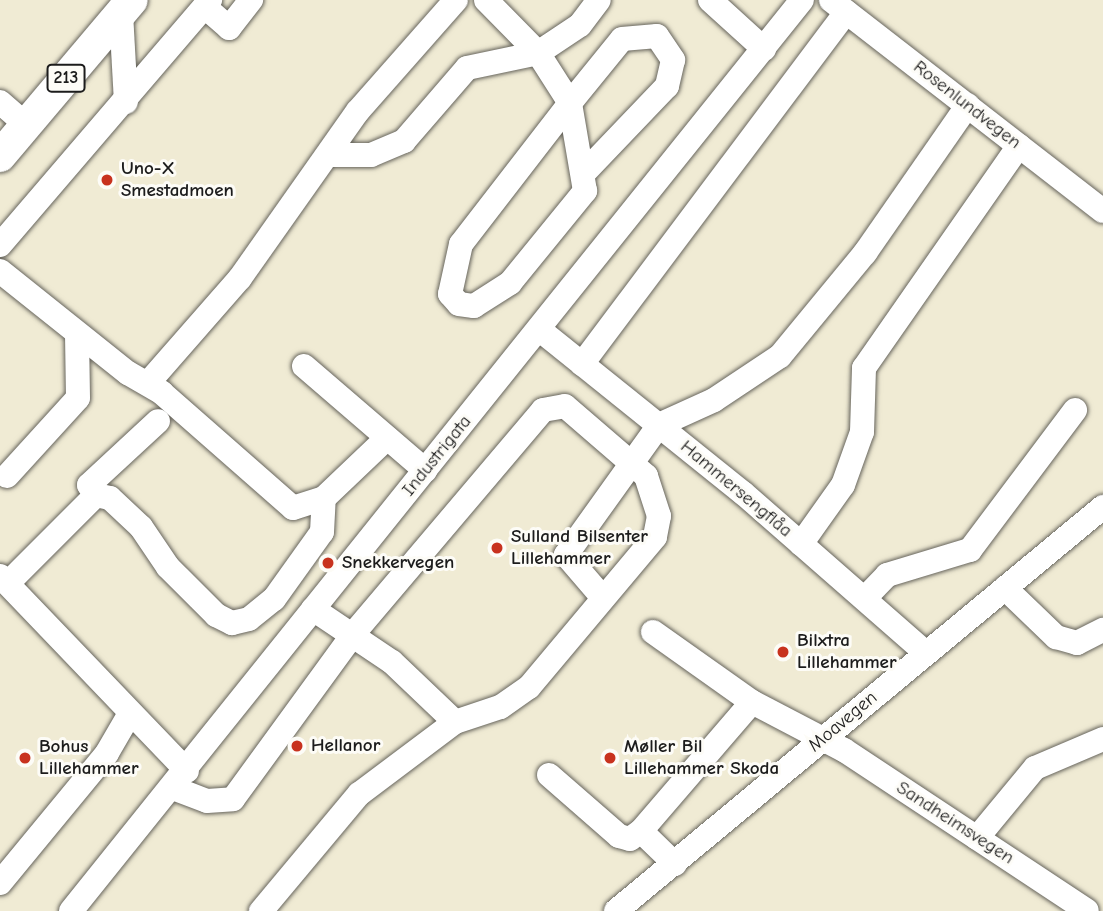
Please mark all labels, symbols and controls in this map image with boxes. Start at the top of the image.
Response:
street label: Rosenlundvegen [909,56,1025,154]
road number: 213 [45,64,87,92]
place label: Uno-X Smestadmoen [121,158,234,202]
marker: Uno-X Smestadmoen [99,172,115,188]
street label: Industrigata [397,411,477,501]
street label: Hammersengflåa [675,436,797,542]
place label: Sulland Bilsenter Lillehammer [511,526,648,570]
marker: Sulland Bilsenter Lillehammer [489,540,505,556]
place label: Snekkervegen [342,552,454,574]
marker: Snekkervegen [320,555,336,571]
place label: Bilxtra Lillehammer [797,630,897,674]
marker: Bilxtra Lillehammer [775,644,791,660]
street label: Moavegen [804,687,882,757]
place label: Hellanor [311,735,380,757]
place label: Bohus Lillehammer [39,736,139,780]
place label: Møller Bil Lillehammer Skoda [624,736,779,780]
marker: Hellanor [289,738,305,754]
marker: Bohus Lillehammer [17,750,33,766]
marker: Møller Bil Lillehammer Skoda [602,750,618,766]
street label: Sandheimsvegen [892,776,1018,870]

